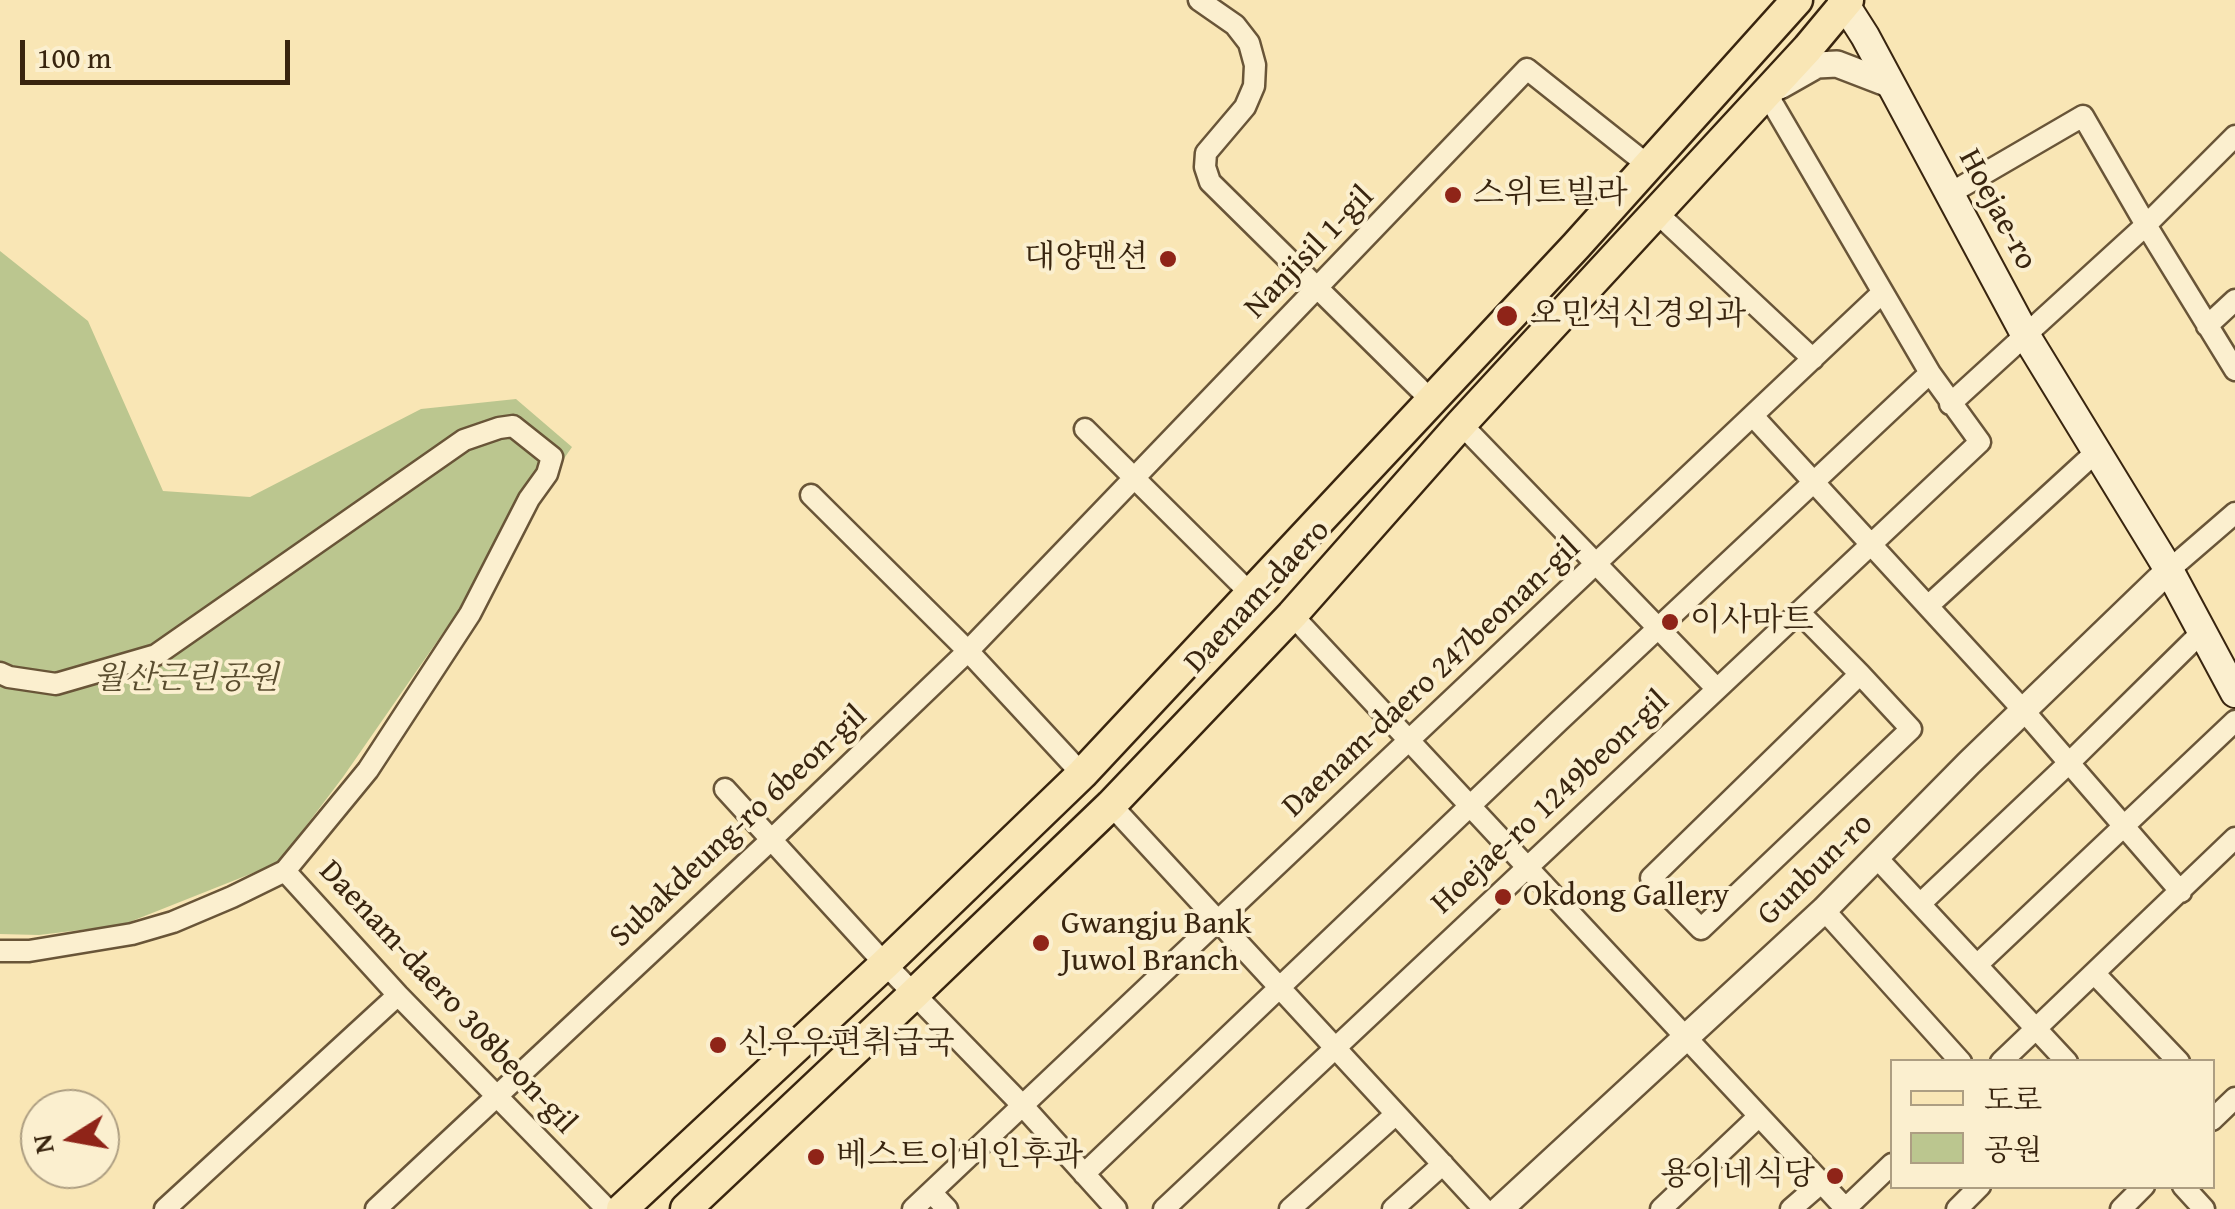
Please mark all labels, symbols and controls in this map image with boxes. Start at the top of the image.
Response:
scale bar [25,20,295,82]
text: 100 m [37,35,111,79]
street label: Hoejae-ro [1949,143,2045,277]
place label: 스위트빌라 [1473,176,1628,214]
street label: Nanjisil 1-gil [1237,179,1383,327]
marker: 스위트빌라 [1442,184,1464,206]
place label: 대양맨션 [1024,240,1148,278]
marker: 대양맨션 [1157,248,1179,270]
place label: 오민석신경외과 [1530,297,1746,335]
marker: 오민석신경외과 [1494,303,1520,329]
street label: Daenam-daero [1177,512,1339,682]
street label: Daenam-daero 247beonan-gil [1275,530,1589,826]
place label: 이사마트 [1690,603,1814,641]
marker: 이사마트 [1659,611,1681,633]
park label: 월산근린공원 [93,661,279,699]
street label: Hoejae-ro 1249beon-gil [1424,683,1678,923]
street label: Subakdeung-ro 6beon-gil [603,698,875,956]
street label: Gunbun-ro [1750,805,1882,935]
street label: Daenam-daero 308beon-gil [310,853,584,1143]
place label: Okdong Gallery [1523,878,1729,916]
marker: Okdong Gallery [1492,886,1514,908]
place label: Gwangju Bank Juwol Branch [1061,906,1252,981]
marker: Gwangju Bank Juwol Branch [1030,932,1052,954]
place label: 신우우편취급국 [738,1026,954,1064]
marker: 신우우편취급국 [707,1034,729,1056]
legend [1890,1059,2215,1189]
text: 도로 [1984,1077,2042,1121]
north arrow [20,1089,120,1189]
text: 공원 [1984,1127,2042,1171]
text: N [20,1131,64,1158]
place label: 베스트이비인후과 [836,1138,1083,1176]
marker: 베스트이비인후과 [805,1146,827,1168]
place label: 용이네식당 [1660,1157,1815,1195]
marker: 용이네식당 [1824,1165,1846,1187]

